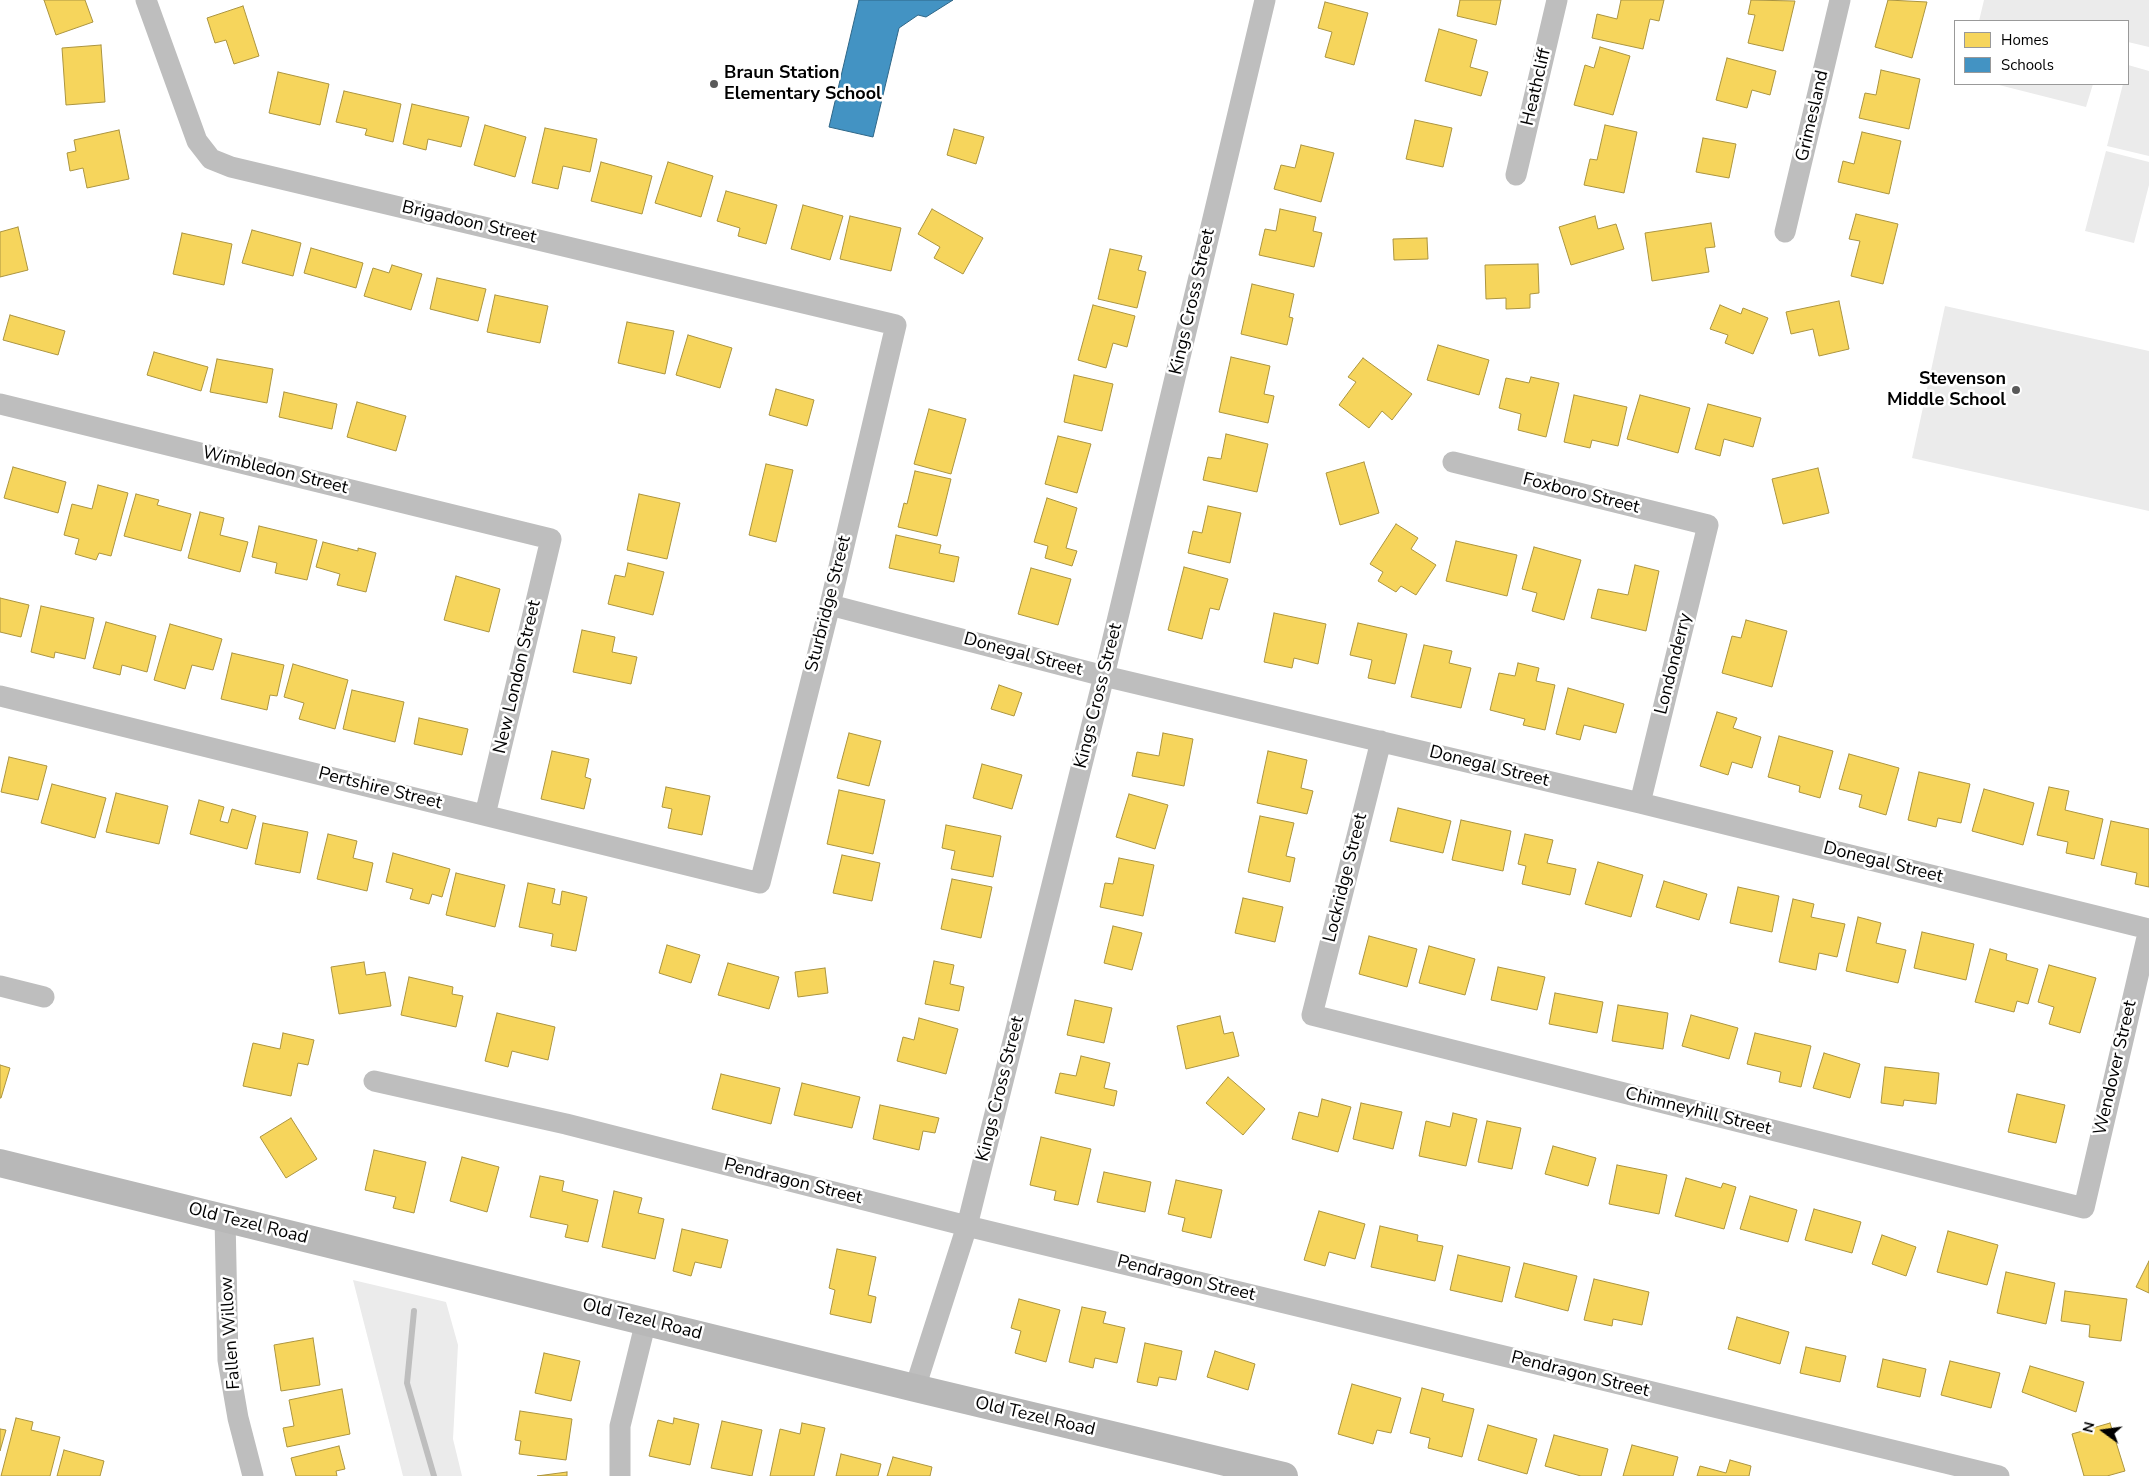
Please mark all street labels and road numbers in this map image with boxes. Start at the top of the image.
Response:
street label: Heathcliff [1518,46,1556,128]
street label: Grimesland [1792,68,1834,164]
street label: Brigadoon Street [400,197,538,249]
street label: Kings Cross Street [1166,227,1220,377]
street label: Wimbledon Street [200,442,350,500]
street label: Foxboro Street [1520,469,1642,519]
street label: Sturbridge Street [802,534,856,674]
street label: New London Street [490,598,546,756]
street label: Londonderry [1651,611,1697,717]
street label: Kings Cross Street [1070,621,1128,771]
street label: Donegal Street [961,629,1085,681]
street label: Donegal Street [1427,742,1551,792]
street label: Pertshire Street [316,763,444,815]
street label: Lockridge Street [1320,811,1372,945]
street label: Donegal Street [1821,838,1945,888]
street label: Wendover Street [2090,998,2142,1138]
street label: Kings Cross Street [972,1014,1030,1164]
street label: Chimneyhill Street [1623,1083,1773,1141]
street label: Pendragon Street [722,1154,864,1210]
street label: Old Tezel Road [186,1199,310,1249]
street label: Pendragon Street [1115,1251,1257,1307]
street label: Fallen Willow [216,1276,246,1390]
street label: Old Tezel Road [580,1295,704,1345]
street label: Pendragon Street [1509,1347,1651,1403]
street label: Old Tezel Road [973,1393,1097,1441]

